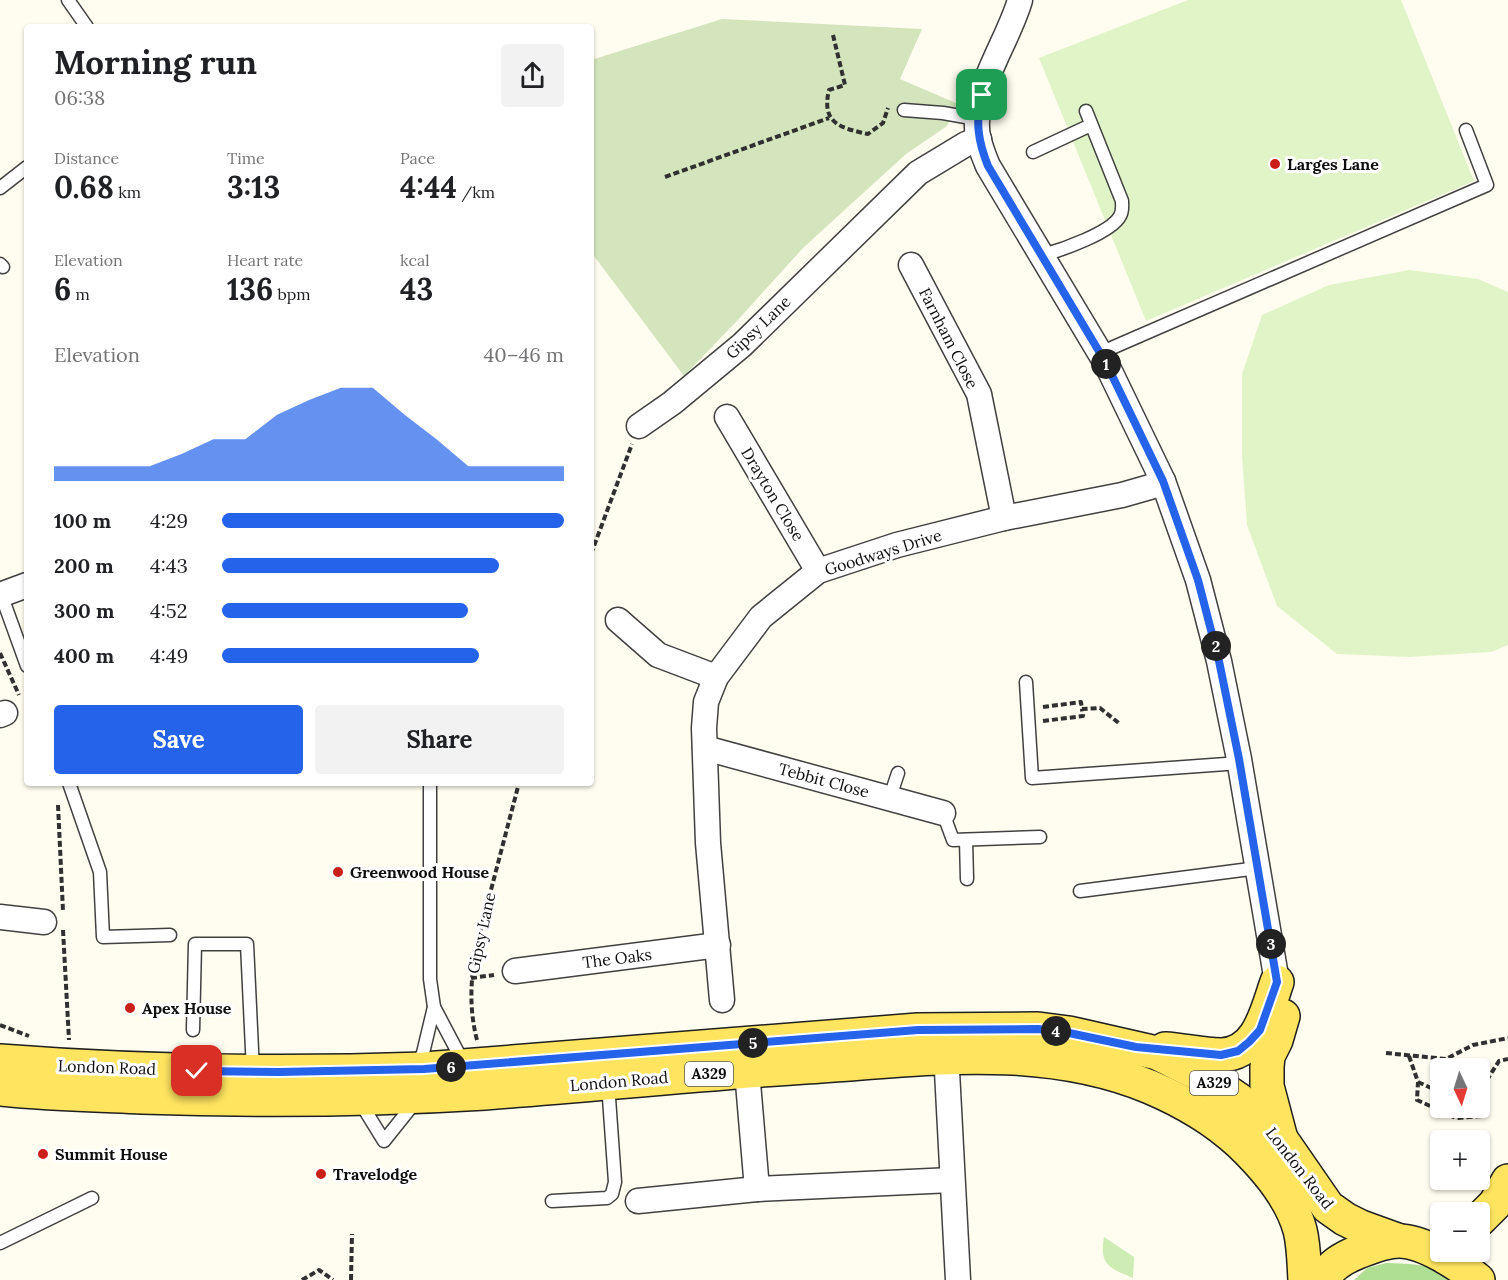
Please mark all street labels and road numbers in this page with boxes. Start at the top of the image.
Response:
street label: Farnham Close [915,284,983,392]
street label: Gipsy Lane [721,291,795,363]
street label: Drayton Close [737,444,809,545]
street label: Goodways Drive [822,525,944,579]
street label: Tebbit Close [777,758,872,802]
street label: Gipsy Lane [463,890,499,975]
street label: The Oaks [581,944,653,972]
street label: London Road [58,1055,157,1079]
road number: A329 [685,1062,733,1086]
street label: London Road [569,1067,669,1095]
road number: A329 [1190,1071,1238,1095]
street label: London Road [1262,1123,1338,1213]

